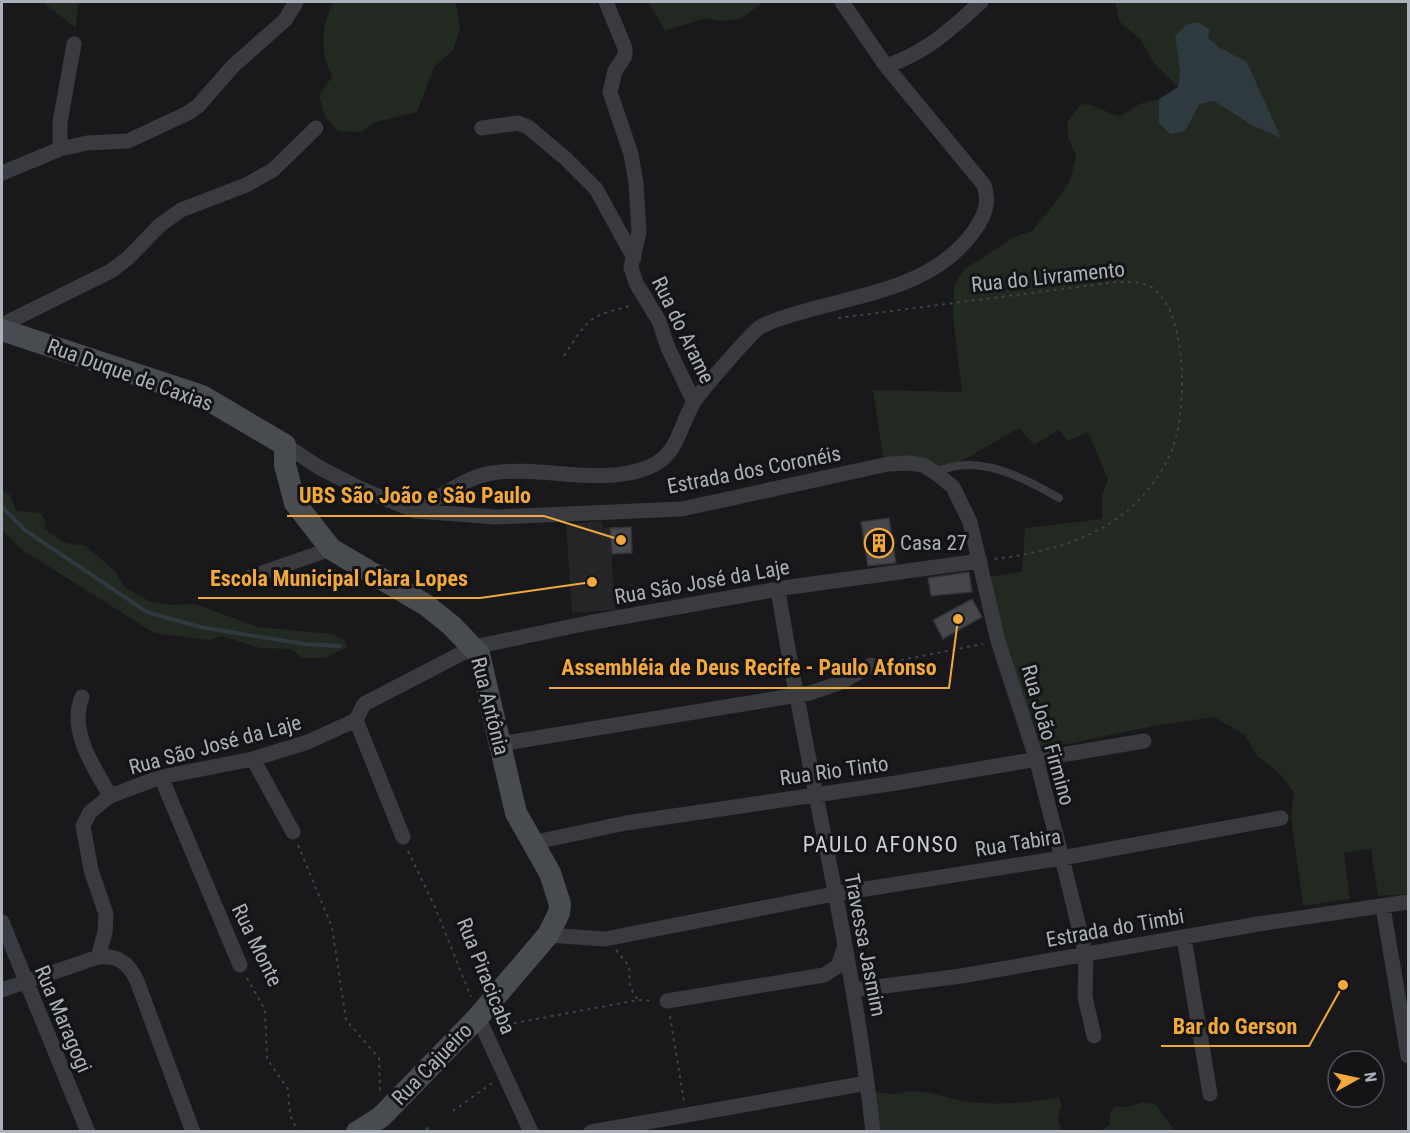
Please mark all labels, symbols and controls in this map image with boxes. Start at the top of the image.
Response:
street label: Rua do Livramento [970,257,1126,297]
street label: Rua do Arame [647,273,719,387]
street label: Rua Duque de Caxias [44,334,216,416]
street label: Estrada dos Coronéis [665,441,843,499]
callout: UBS São João e São Paulo [287,476,544,516]
text: UBS São João e São Paulo [299,483,531,508]
building icon: Casa 27 [863,527,895,559]
place label: Casa 27 [900,531,967,555]
street label: Rua São José da Laje [613,555,792,609]
callout: Escola Municipal Clara Lopes [198,558,480,598]
text: Escola Municipal Clara Lopes [210,566,468,591]
callout: Assembléia de Deus Recife - Paulo Afonso [549,648,949,688]
street label: Rua Antônia [466,655,514,757]
text: Assembléia de Deus Recife - Paulo Afonso [561,655,937,680]
street label: Rua João Firmino [1016,662,1080,808]
street label: Rua São José da Laje [126,710,304,780]
street label: Rua Rio Tinto [778,751,890,791]
street label: Rua Tabira [973,824,1063,862]
district label: PAULO AFONSO [803,832,959,857]
street label: Travessa Jasmim [839,872,891,1018]
street label: Rua Monte [227,900,287,990]
street label: Estrada do Timbi [1044,904,1186,952]
street label: Rua Piracicaba [452,914,520,1038]
street label: Rua Maragogi [30,962,96,1076]
callout: Bar do Gerson [1161,1006,1309,1046]
text: Bar do Gerson [1173,1014,1297,1039]
street label: Rua Cajueiro [387,1018,477,1110]
north arrow [1326,1049,1386,1109]
text: N [1360,1071,1380,1083]

